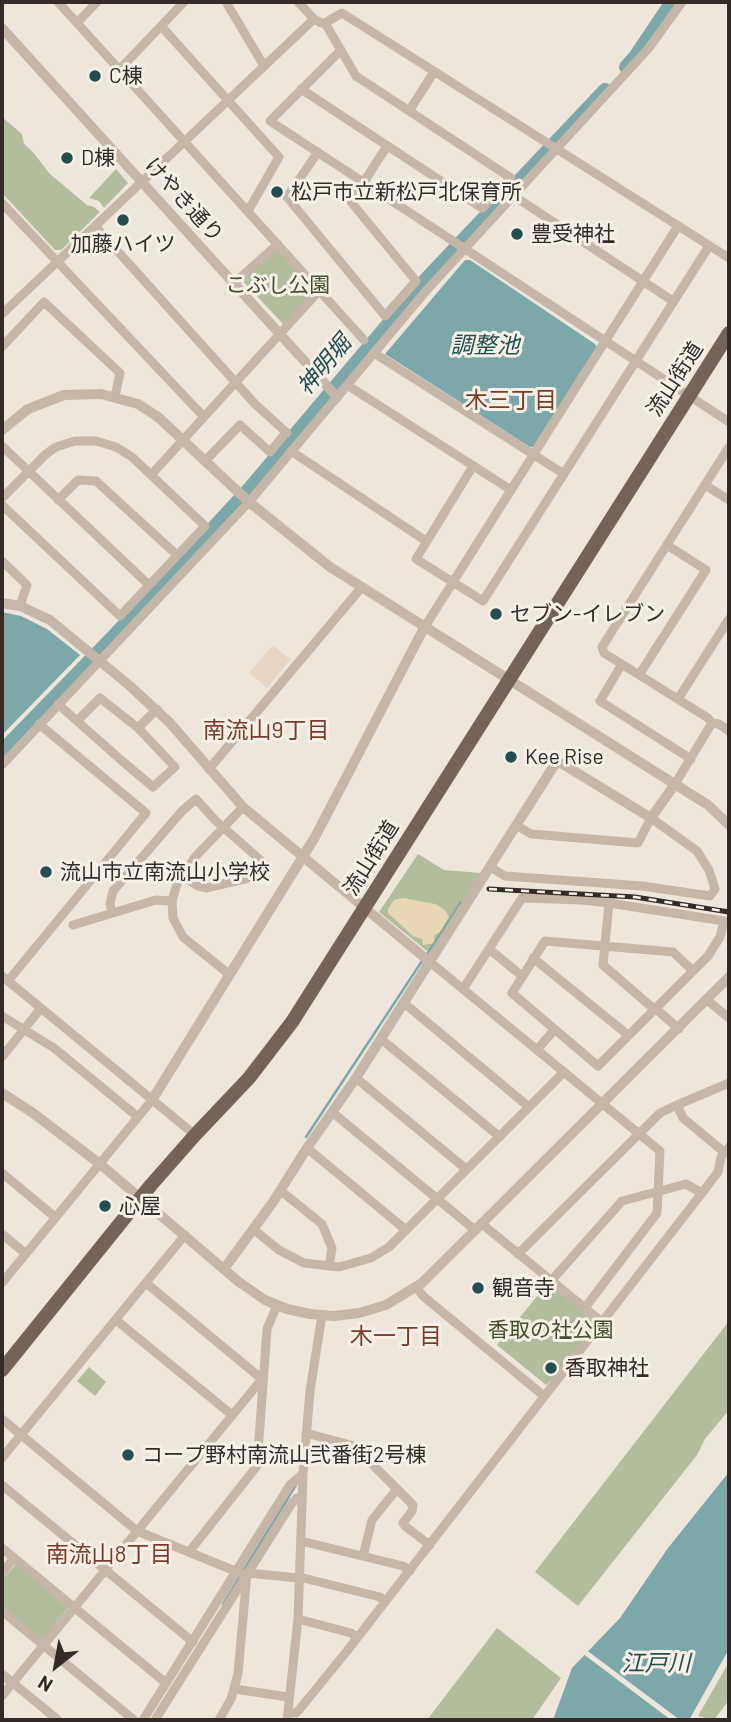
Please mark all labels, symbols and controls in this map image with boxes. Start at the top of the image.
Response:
place label: C棟 [109,63,143,89]
marker: C棟 [87,68,103,84]
place label: D棟 [81,145,115,171]
marker: D棟 [59,150,75,166]
street label: けやき通り [140,153,228,247]
place label: 松戸市立新松戸北保育所 [291,179,522,205]
marker: 松戸市立新松戸北保育所 [269,184,285,200]
marker: 加藤ハイツ [115,212,131,228]
place label: 豊受神社 [531,221,615,247]
marker: 豊受神社 [509,226,525,242]
place label: 加藤ハイツ [71,231,175,257]
park label: こぶし公園 [226,272,330,298]
water label: 神明堀 [291,330,357,400]
water label: 調整池 [451,331,519,359]
street label: 流山街道 [642,337,708,421]
district label: 木三丁目 [465,386,557,414]
place label: セブン-イレブン [510,601,665,627]
marker: セブン-イレブン [488,606,504,622]
district label: 南流山9丁目 [203,716,329,744]
place label: Kee Rise [525,744,604,770]
marker: Kee Rise [503,749,519,765]
street label: 流山街道 [338,816,404,900]
place label: 流山市立南流山小学校 [60,859,270,885]
marker: 流山市立南流山小学校 [38,864,54,880]
place label: 心屋 [119,1193,161,1219]
marker: 心屋 [97,1198,113,1214]
place label: 観音寺 [492,1275,555,1301]
marker: 観音寺 [470,1280,486,1296]
park label: 香取の社公園 [488,1317,614,1343]
district label: 木一丁目 [350,1322,442,1350]
place label: 香取神社 [565,1355,649,1381]
marker: 香取神社 [543,1360,559,1376]
place label: コープ野村南流山弐番街2号棟 [142,1442,426,1468]
marker: コープ野村南流山弐番街2号棟 [120,1447,136,1463]
district label: 南流山8丁目 [46,1540,172,1568]
north arrow [21,1631,91,1701]
water label: 江戸川 [622,1649,690,1677]
text: N [34,1671,56,1698]

